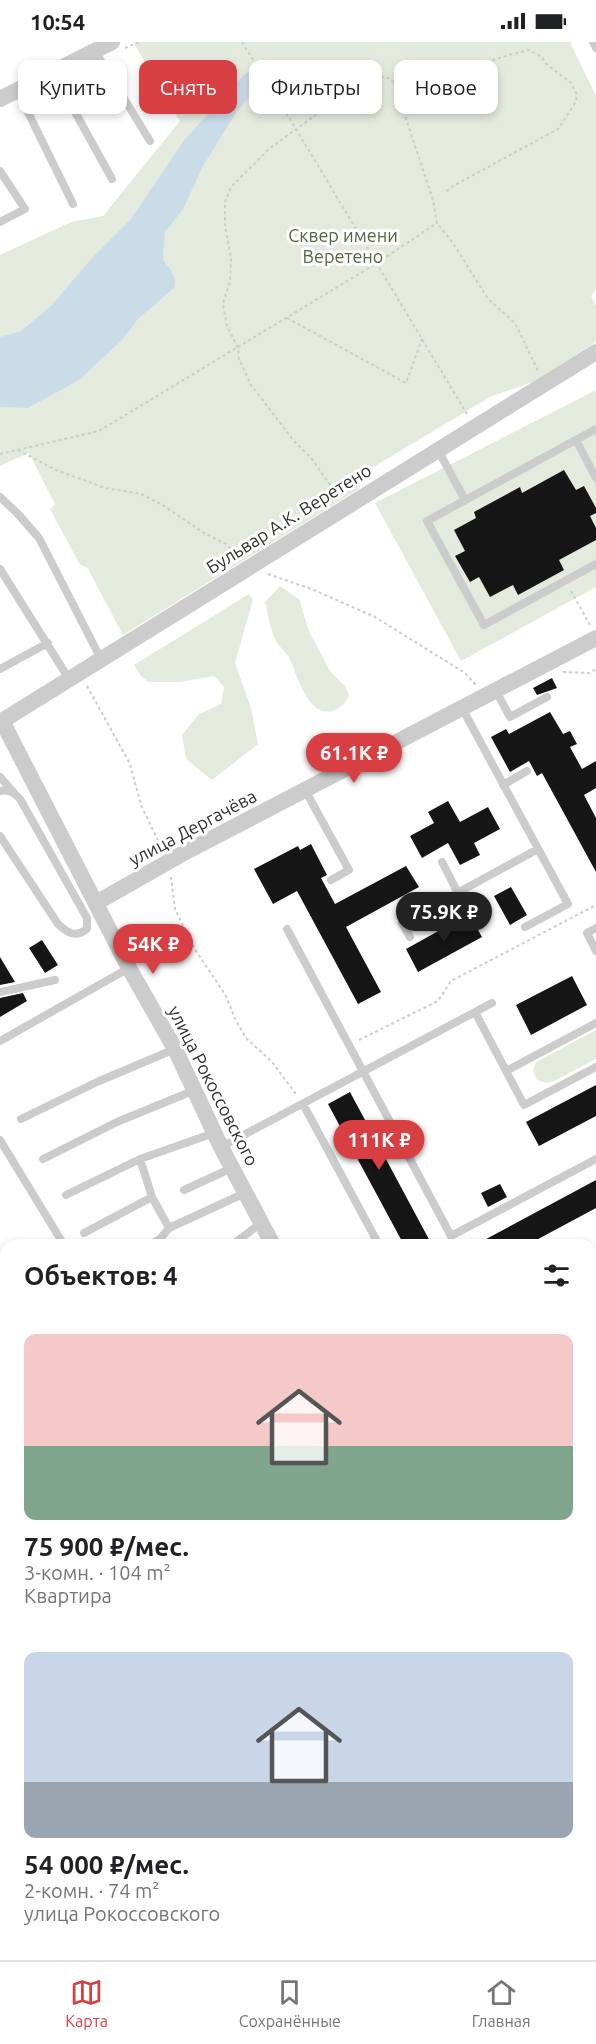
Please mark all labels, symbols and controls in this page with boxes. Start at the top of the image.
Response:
text: 10:54 [30,9,85,34]
chip: Купить [18,60,127,114]
chip: Снять [139,60,237,114]
chip: Фильтры [249,60,382,114]
chip: Новое [394,60,498,114]
park label: Сквер имени Веретено [288,225,398,266]
street label: Бульвар А.К. Веретено [202,459,374,577]
pin: 61.1K ₽ [299,733,409,784]
text: 61.1K ₽ [320,741,388,764]
street label: улица Дергачёва [125,785,260,869]
pin: 75.9K ₽ [389,892,499,943]
text: 75.9K ₽ [410,900,478,923]
pin: 54K ₽ [111,924,195,975]
text: 54K ₽ [127,932,179,955]
street label: улица Рокоссовского [165,1002,263,1169]
pin: 111K ₽ [330,1120,428,1171]
text: 111K ₽ [347,1128,411,1151]
icon: filters [540,1259,573,1292]
text: Объектов: 4 [24,1261,178,1290]
icon: home [245,1373,353,1481]
text: 75 900 ₽/мес. [24,1532,189,1561]
text: 3-комн. · 104 m² [24,1561,171,1584]
text: Квартира [24,1584,112,1607]
icon: home [245,1691,353,1799]
text: 54 000 ₽/мес. [24,1850,189,1879]
text: 2-комн. · 74 m² [24,1879,159,1902]
text: улица Рокоссовского [24,1902,220,1925]
tab: Карта [65,1976,108,2030]
tab: Сохранённые [239,1976,341,2030]
tab: Главная [472,1976,531,2030]

